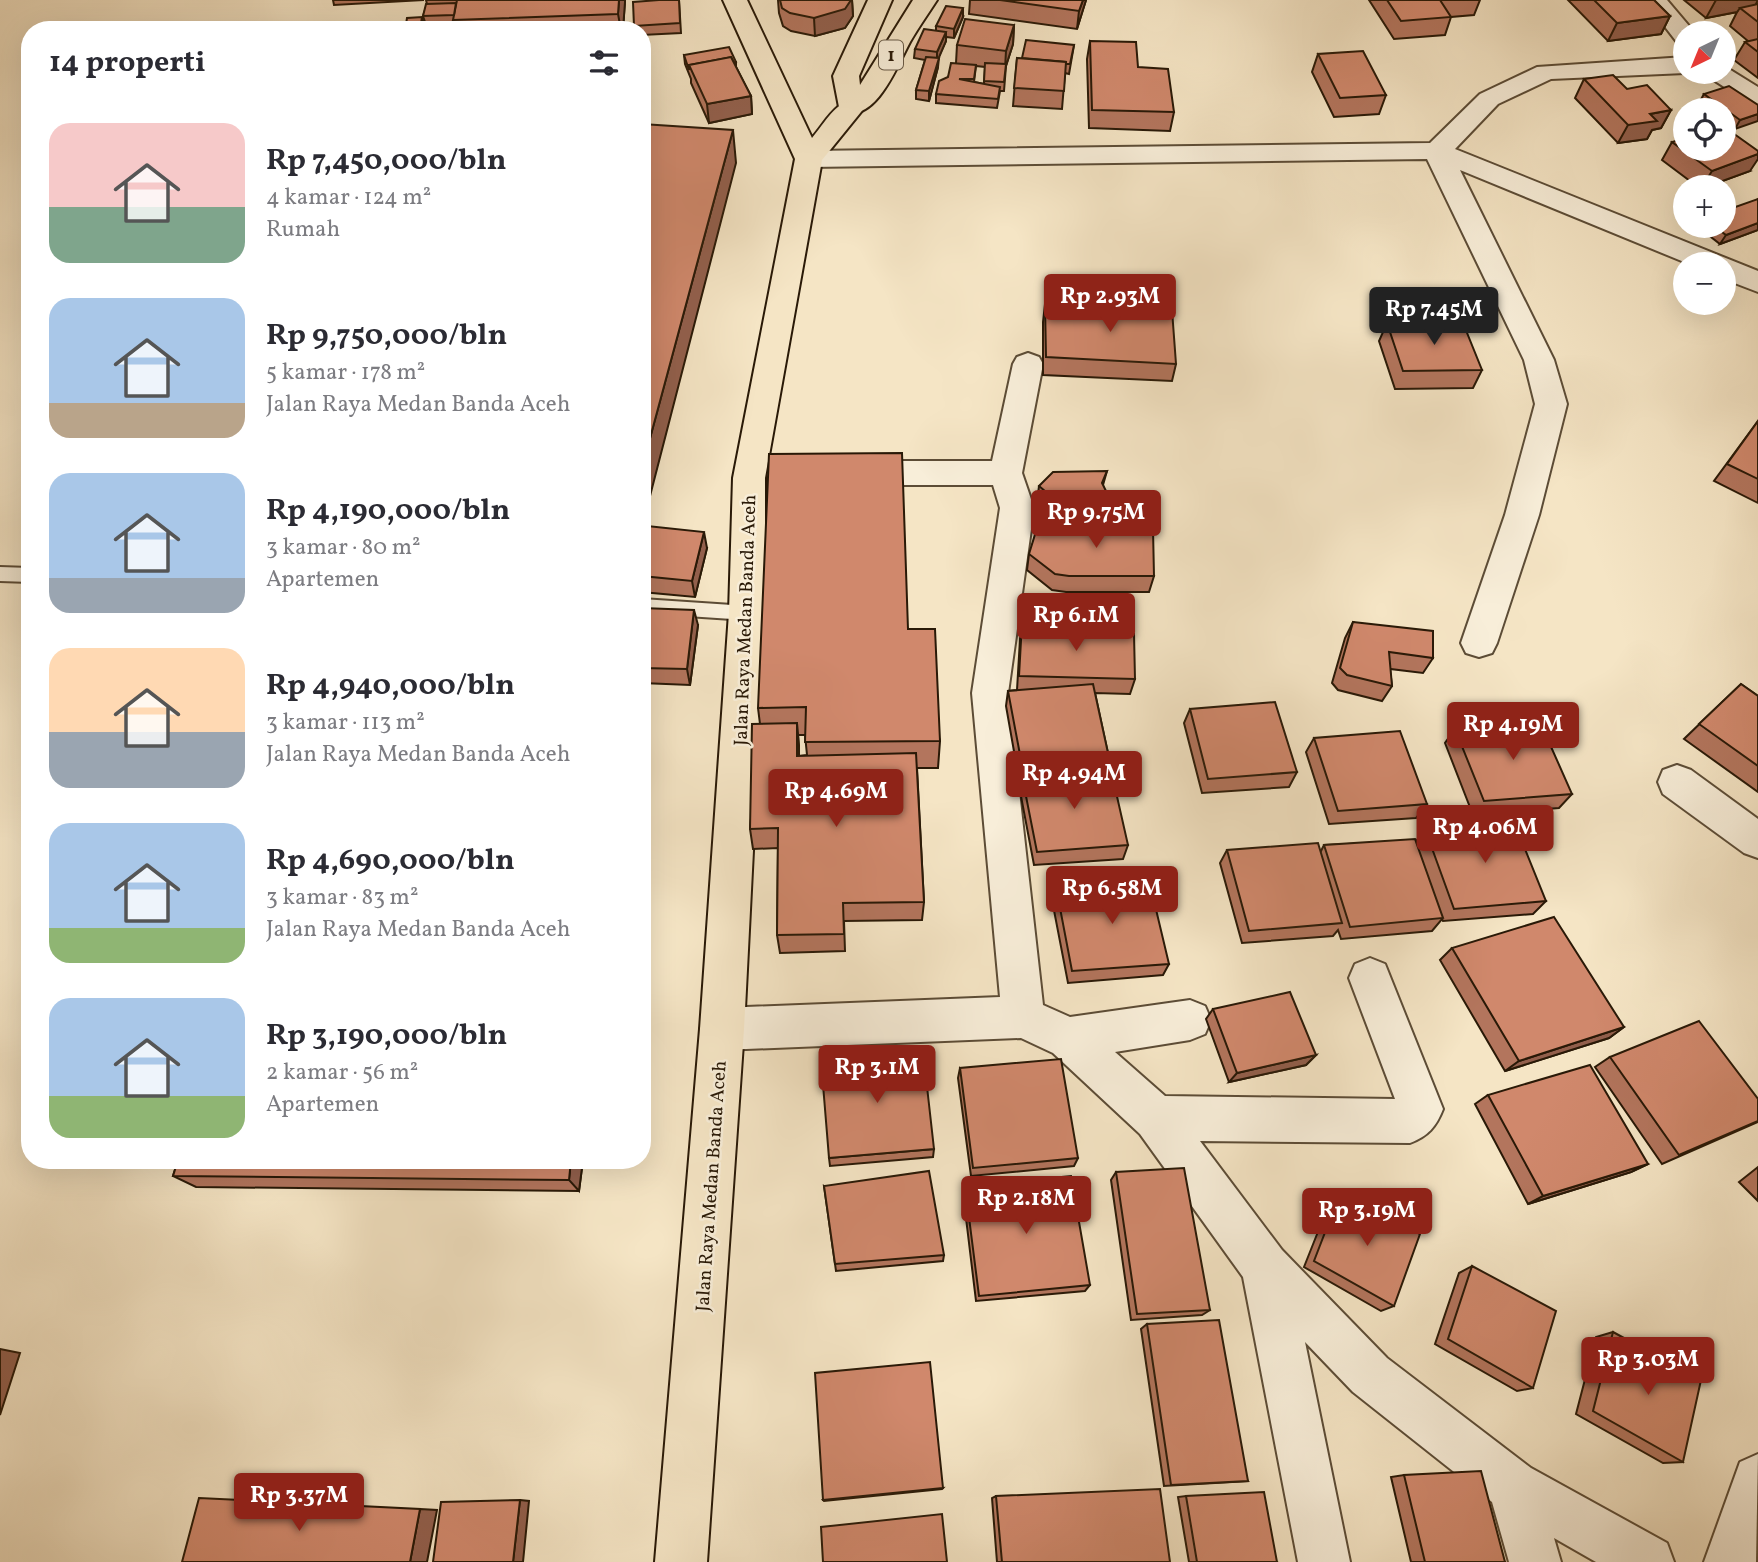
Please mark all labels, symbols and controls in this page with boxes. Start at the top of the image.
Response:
north arrow [1673,21,1736,84]
map controls [1673,21,1736,315]
road number: 1 [879,40,903,70]
text: 14 properti [49,42,206,84]
icon: filters [585,44,623,82]
button: locate [1673,98,1736,161]
text: Rp 7,450,000/bln [266,140,506,182]
icon: home [105,151,189,235]
button: + [1673,175,1736,238]
text: 4 kamar · 124 m² [266,182,431,214]
text: Rumah [266,214,340,246]
button: − [1673,252,1736,315]
pin: Rp 2.93M [1038,274,1182,334]
text: Rp 2.93M [1060,281,1160,313]
pin: Rp 7.45M [1362,288,1506,347]
text: Rp 7.45M [1385,294,1483,326]
text: Rp 9,750,000/bln [266,315,507,357]
icon: home [105,326,189,410]
text: 5 kamar · 178 m² [266,357,425,389]
text: Jalan Raya Medan Banda Aceh [266,389,570,421]
text: Rp 4,190,000/bln [266,490,510,532]
pin: Rp 9.75M [1024,490,1168,550]
street label: Jalan Raya Medan Banda Aceh [729,494,763,746]
text: Rp 9.75M [1047,497,1145,529]
icon: home [105,501,189,585]
text: 3 kamar · 80 m² [266,532,421,564]
text: Apartemen [266,564,379,596]
pin: Rp 6.1M [1011,594,1141,653]
text: Rp 6.1M [1033,600,1119,632]
text: Rp 4,940,000/bln [266,665,515,707]
icon: home [105,676,189,760]
pin: Rp 4.19M [1441,702,1585,762]
text: 3 kamar · 113 m² [266,707,425,739]
text: Rp 4.19M [1463,709,1563,741]
text: Jalan Raya Medan Banda Aceh [266,739,570,771]
pin: Rp 4.94M [1002,752,1146,811]
text: Rp 4.94M [1022,758,1126,790]
pin: Rp 4.69M [764,770,908,829]
text: Rp 4.69M [784,776,888,808]
pin: Rp 4.06M [1413,806,1557,865]
text: Rp 4.06M [1433,812,1537,844]
text: Rp 4,690,000/bln [266,840,515,882]
icon: home [105,851,189,935]
pin: Rp 6.58M [1040,866,1184,926]
text: Rp 6.58M [1062,873,1162,905]
text: 3 kamar · 83 m² [266,882,419,914]
text: Jalan Raya Medan Banda Aceh [266,914,570,946]
text: Rp 3,190,000/bln [266,1015,507,1057]
icon: home [105,1026,189,1110]
pin: Rp 3.1M [812,1046,942,1105]
text: Rp 3.1M [835,1052,920,1084]
text: 2 kamar · 56 m² [266,1057,418,1089]
street label: Jalan Raya Medan Banda Aceh [690,1060,734,1312]
text: Apartemen [266,1089,379,1121]
pin: Rp 2.18M [954,1176,1098,1236]
text: Rp 2.18M [977,1183,1075,1215]
pin: Rp 3.19M [1295,1188,1439,1248]
text: Rp 3.19M [1318,1195,1416,1227]
pin: Rp 3.03M [1576,1338,1720,1397]
text: Rp 3.03M [1597,1344,1699,1376]
pin: Rp 3.37M [227,1474,371,1533]
text: Rp 3.37M [250,1480,348,1512]

